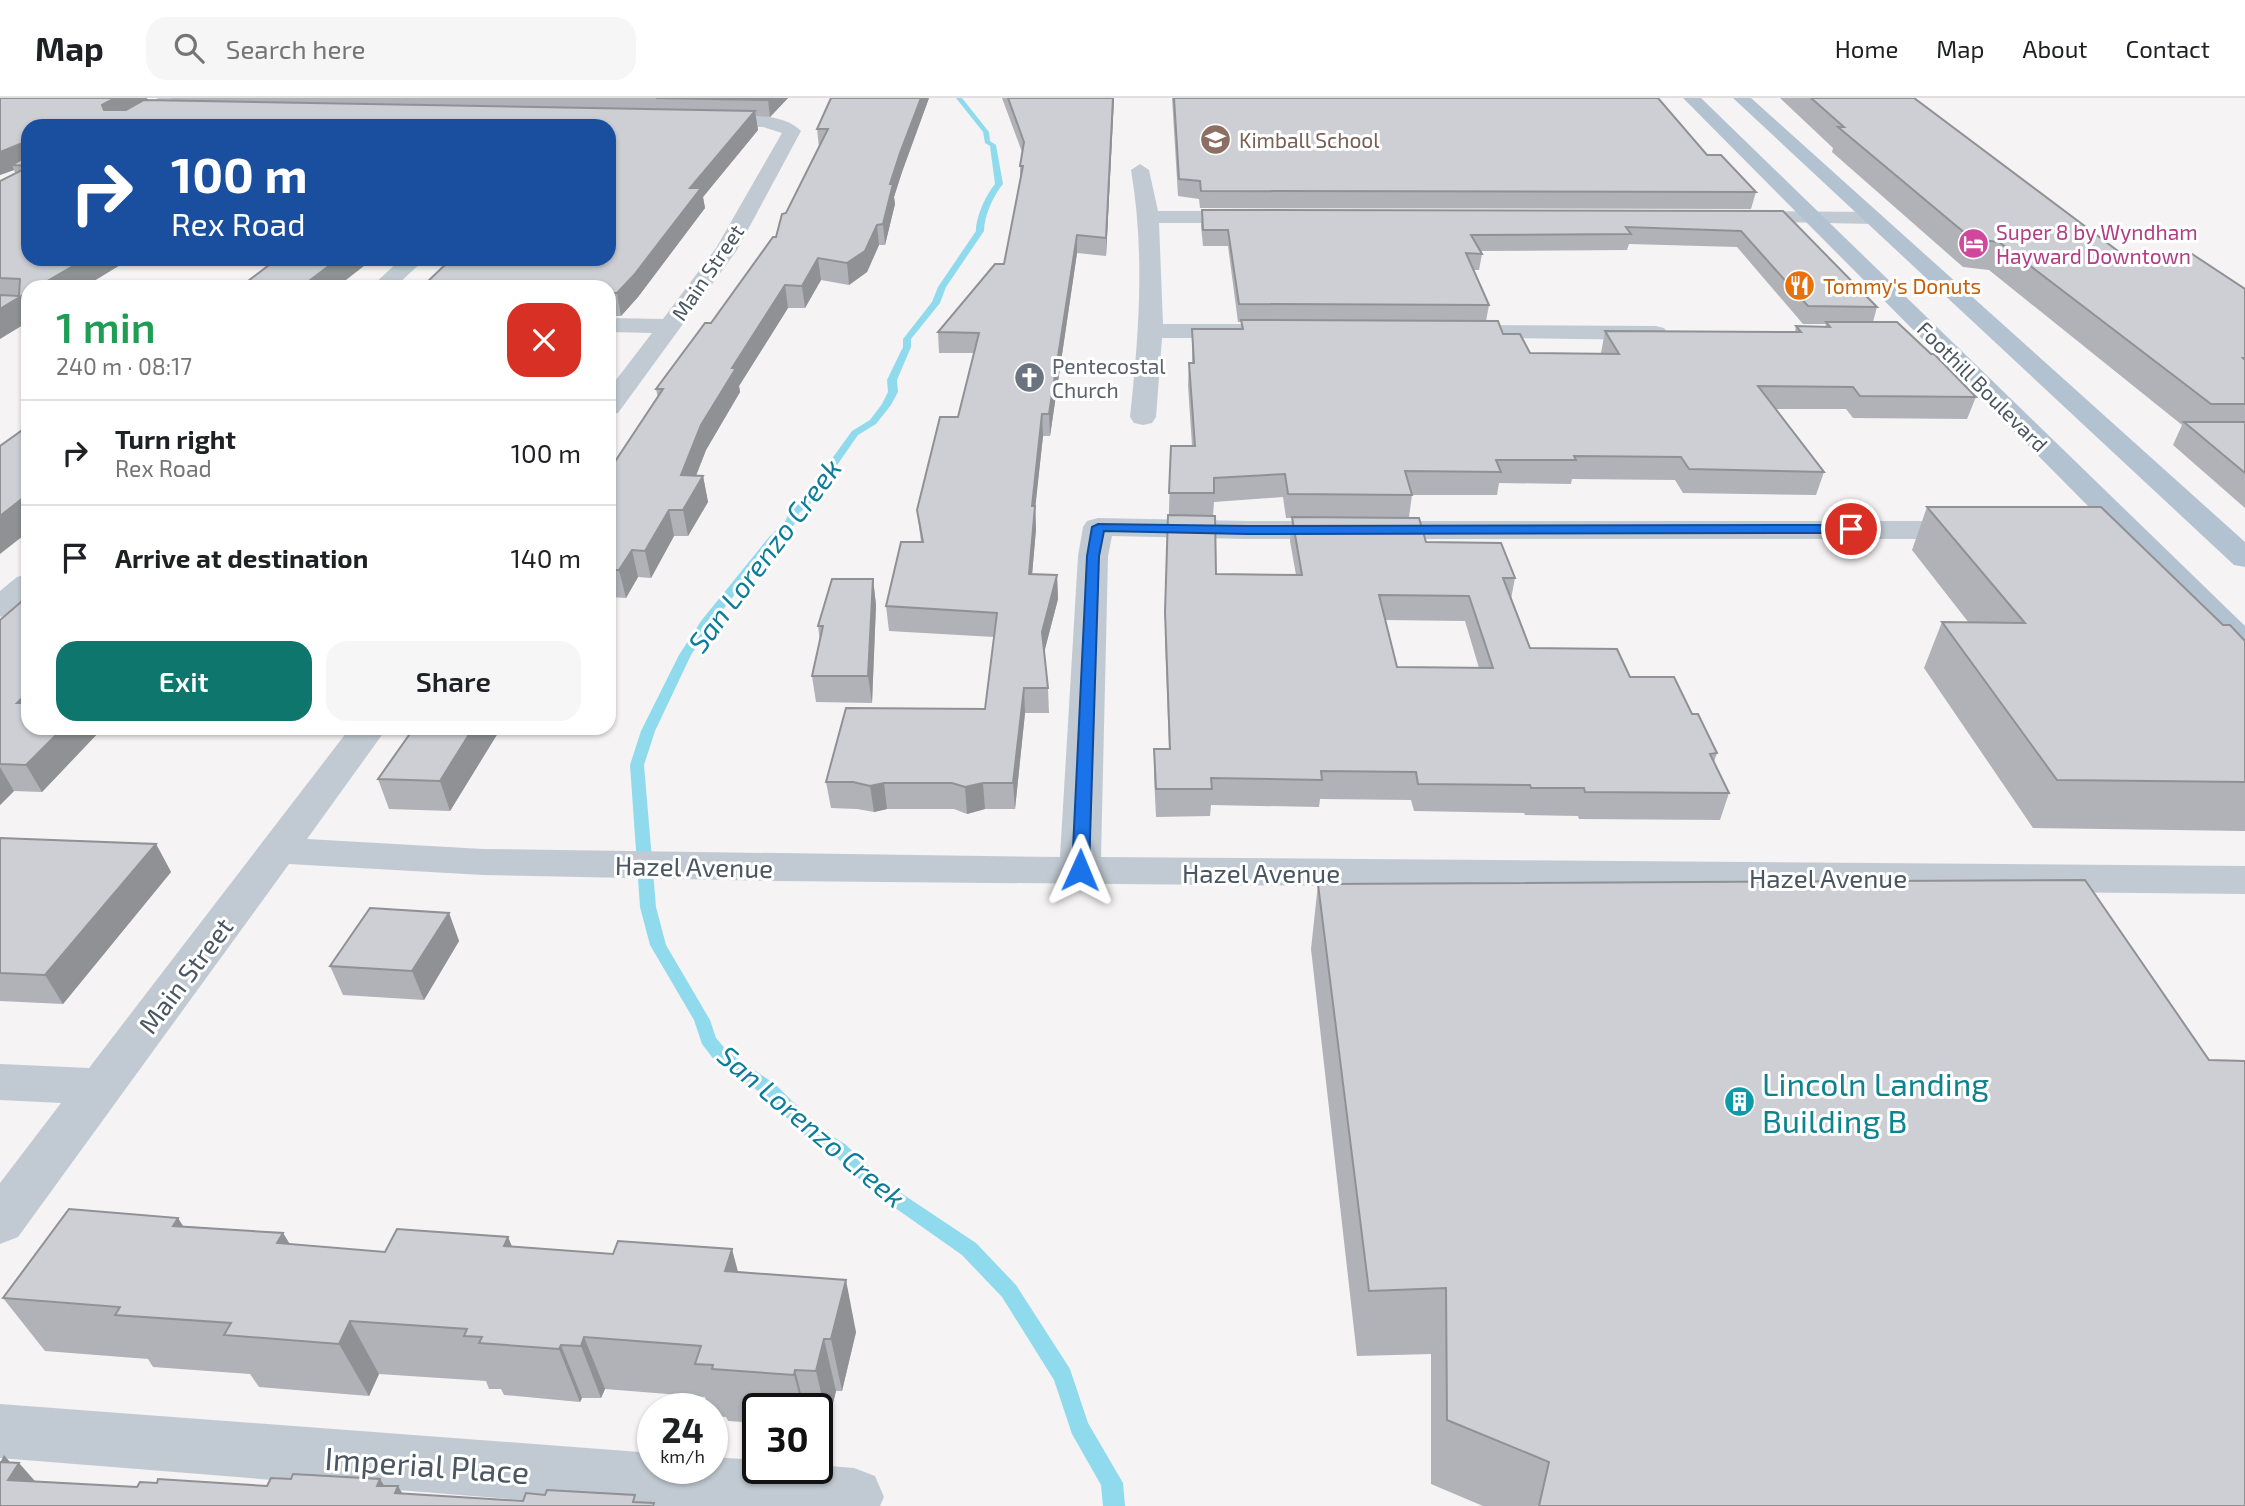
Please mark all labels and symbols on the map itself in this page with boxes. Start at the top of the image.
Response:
school or university icon: Kimball School [1199,122,1233,156]
place label: Kimball School [1239,127,1380,152]
street label: Main Street [666,219,748,325]
place label: Super 8 by Wyndham Hayward Downtown [1996,219,2198,268]
hotel icon: Super 8 by Wyndham Hayward Downtown [1956,226,1990,260]
restaurant icon: Tommy's Donuts [1783,268,1817,302]
place label: Tommy's Donuts [1823,273,1981,298]
street label: Foothill Boulevard [1913,316,2053,456]
place label: Pentecostal Church [1052,353,1166,402]
church icon: Pentecostal Church [1012,360,1046,394]
water label: San Lorenzo Creek [680,451,848,659]
pin [1821,499,1881,559]
position arrow [1043,833,1117,907]
street label: Hazel Avenue [615,849,773,883]
street label: Hazel Avenue [1182,857,1340,888]
street label: Hazel Avenue [1749,862,1907,893]
street label: Main Street [131,911,239,1039]
water label: San Lorenzo Creek [712,1038,912,1214]
place label: Lincoln Landing Building B [1762,1064,1989,1139]
building icon: Lincoln Landing Building B [1722,1084,1756,1118]
speed limit sign: 30 [742,1393,833,1484]
street label: Imperial Place [323,1438,531,1490]

